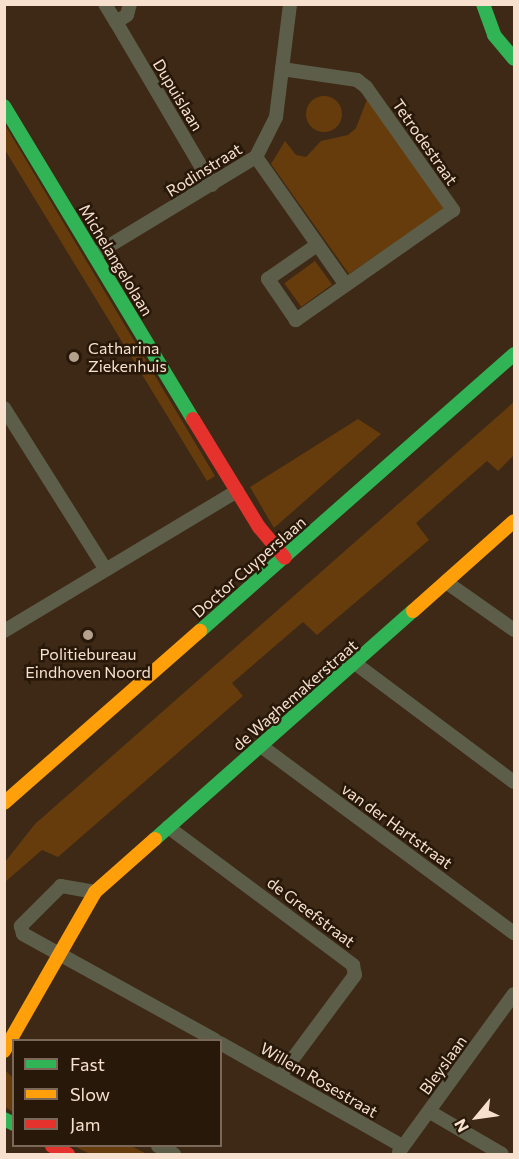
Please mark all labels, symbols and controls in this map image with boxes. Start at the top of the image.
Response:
street label: Dupuislaan [149,56,207,134]
street label: Tetrodestraat [388,95,462,189]
street label: Rodinstraat [163,139,245,201]
street label: Michelangelolaan [75,201,157,319]
place label: Catharina Ziekenhuis [88,338,167,376]
marker: Catharina Ziekenhuis [65,348,83,366]
street label: Doctor Cuyperslaan [188,512,310,622]
marker: Politiebureau Eindhoven Noord [81,628,95,642]
street label: de Waghemakerstraat [229,635,361,755]
place label: Politiebureau Eindhoven Noord [25,644,151,682]
street label: van der Hartstraat [338,779,456,873]
street label: de Greefstraat [263,873,359,951]
street label: Bleyslaan [415,1032,471,1098]
legend [12,1039,222,1147]
street label: Willem Rosestraat [257,1039,381,1121]
text: Fast [70,1053,105,1075]
text: Slow [70,1083,110,1105]
north arrow [447,1087,507,1147]
text: Jam [70,1113,100,1135]
text: N [450,1116,472,1136]

